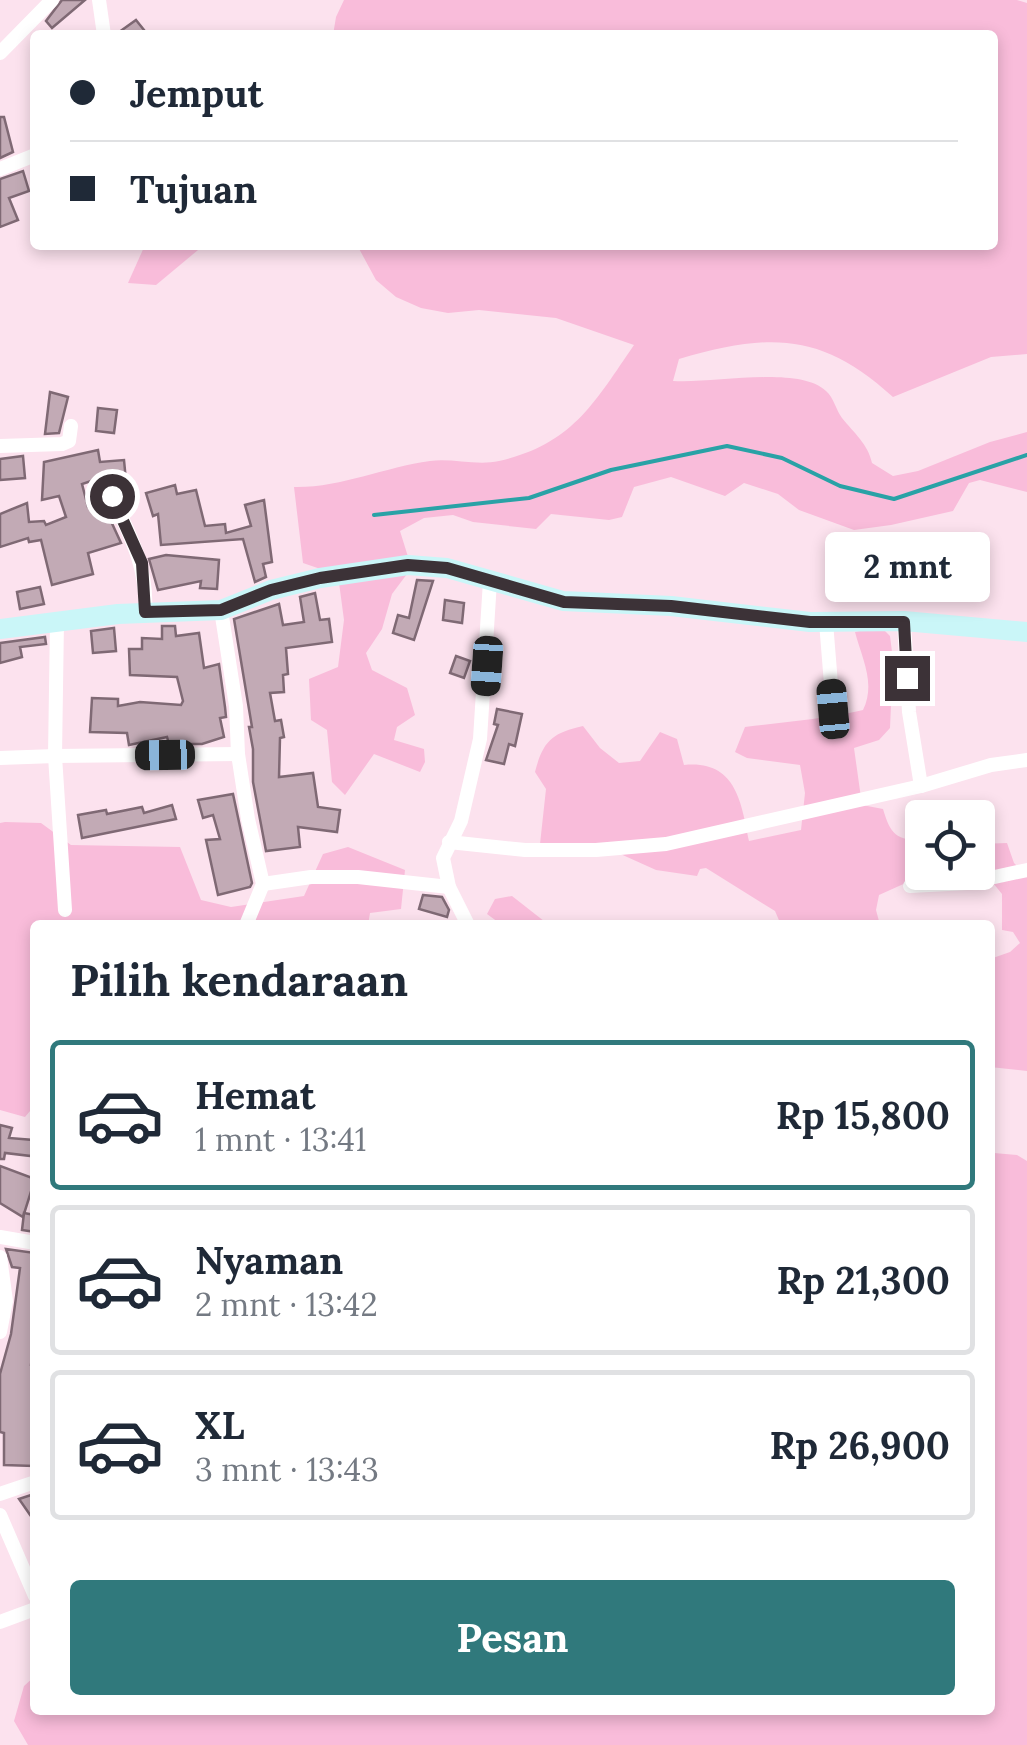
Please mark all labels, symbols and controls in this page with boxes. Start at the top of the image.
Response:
text: Jemput [130,69,263,117]
text: Tujuan [130,165,257,213]
route start [90,474,135,519]
callout: 2 mnt [824,533,990,603]
text: 2 mnt [863,546,952,587]
car [470,635,504,697]
route end [885,656,930,701]
car [815,678,851,740]
car [135,739,195,771]
map controls [905,800,995,890]
button: locate [905,800,995,890]
text: Pilih kendaraan [70,951,408,1008]
icon: car [75,1070,165,1160]
text: Hemat [195,1071,316,1119]
text: Rp 15,800 [776,1091,950,1139]
text: 1 mnt · 13:41 [195,1119,367,1160]
icon: car [75,1235,165,1325]
text: Nyaman [195,1236,343,1284]
text: Rp 21,300 [777,1256,950,1304]
text: 2 mnt · 13:42 [195,1284,378,1325]
icon: car [75,1400,165,1490]
text: XL [195,1401,245,1449]
text: Rp 26,900 [769,1421,950,1469]
text: 3 mnt · 13:43 [195,1449,379,1490]
button: Pesan [70,1580,955,1695]

